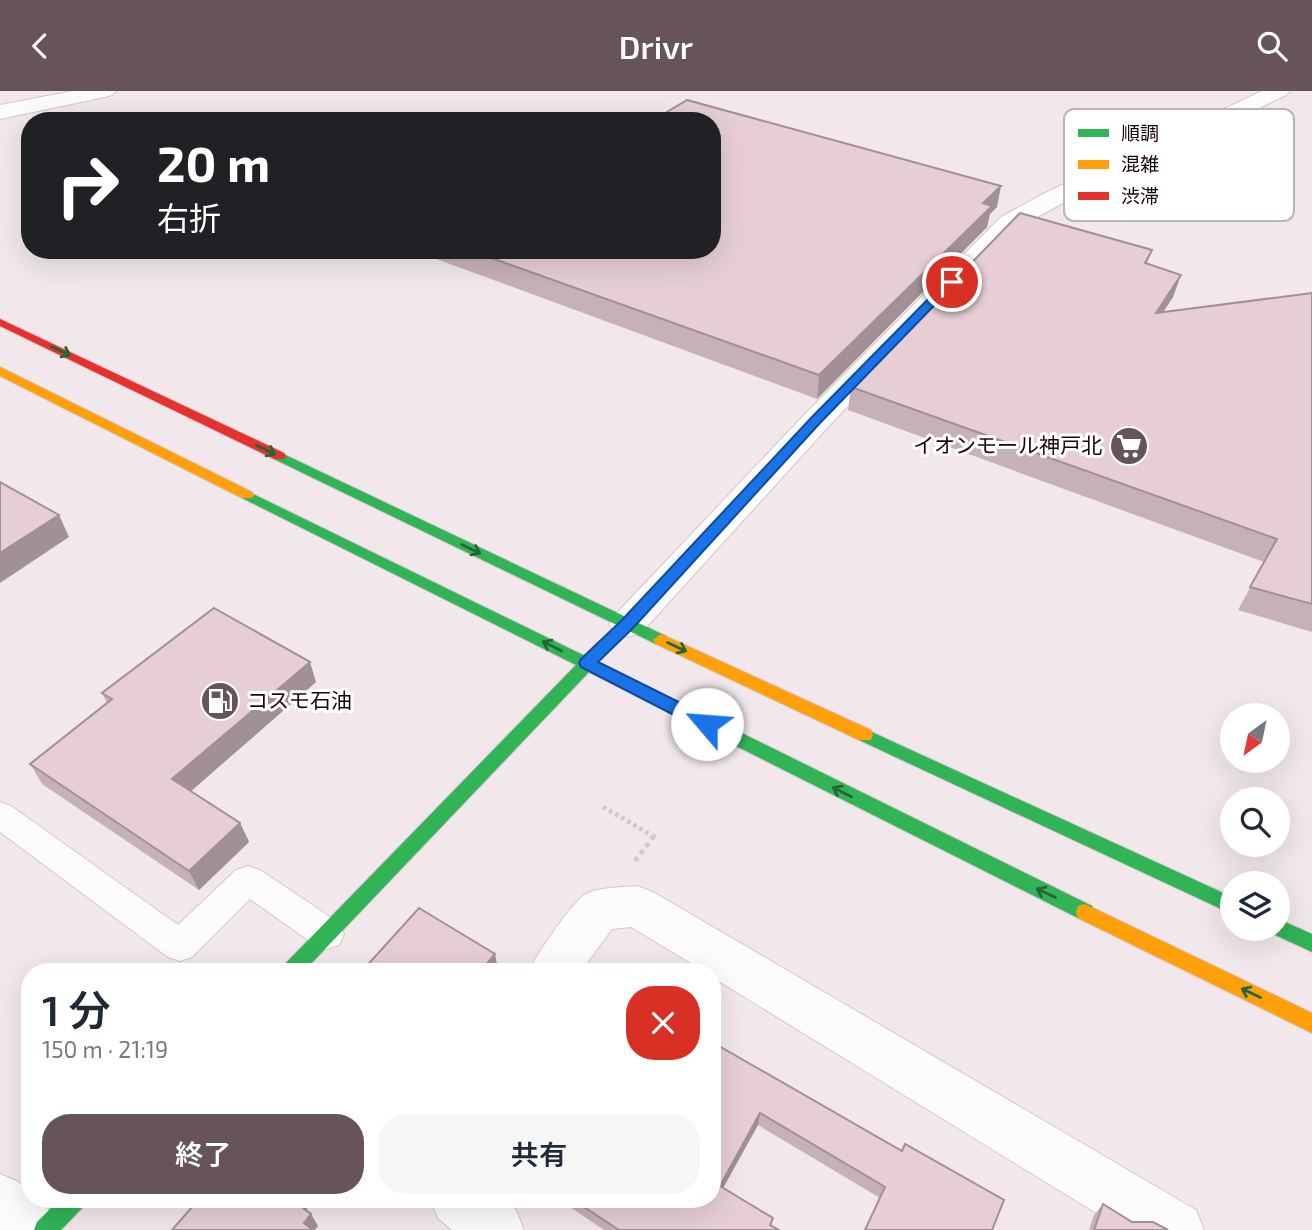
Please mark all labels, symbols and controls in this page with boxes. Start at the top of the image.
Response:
icon: back [21,27,59,65]
text: Drivr [619,27,693,65]
icon: search [1253,27,1291,65]
legend [1064,109,1294,221]
text: 順調 [1121,121,1159,144]
text: 20 m [157,133,270,192]
icon: right [42,140,133,231]
text: 混雑 [1121,152,1159,175]
text: 渋滞 [1121,184,1159,207]
text: 右折 [157,198,221,236]
pin [922,252,982,312]
icon: arrive [933,263,971,301]
one-way arrow [51,346,72,359]
supermarket icon: イオンモール神戸北 [1108,425,1150,467]
place label: イオンモール神戸北 [913,432,1102,457]
one-way arrow [255,444,276,457]
one-way arrow [460,543,481,556]
one-way arrow [542,638,563,652]
one-way arrow [666,641,687,654]
fuel station icon: コスモ石油 [199,680,241,722]
place label: コスモ石油 [247,687,352,712]
position arrow [670,687,744,761]
north arrow [1220,703,1290,773]
map controls [1220,703,1290,941]
one-way arrow [832,785,853,799]
button: search [1220,787,1290,857]
button: layers [1220,871,1290,941]
one-way arrow [1036,886,1057,899]
text: 1 分 [42,984,111,1034]
button: close [626,986,700,1060]
one-way arrow [1241,986,1262,999]
text: 150 m · 21:19 [42,1035,168,1063]
button: 終了 [42,1114,364,1194]
button: 共有 [378,1114,700,1194]

